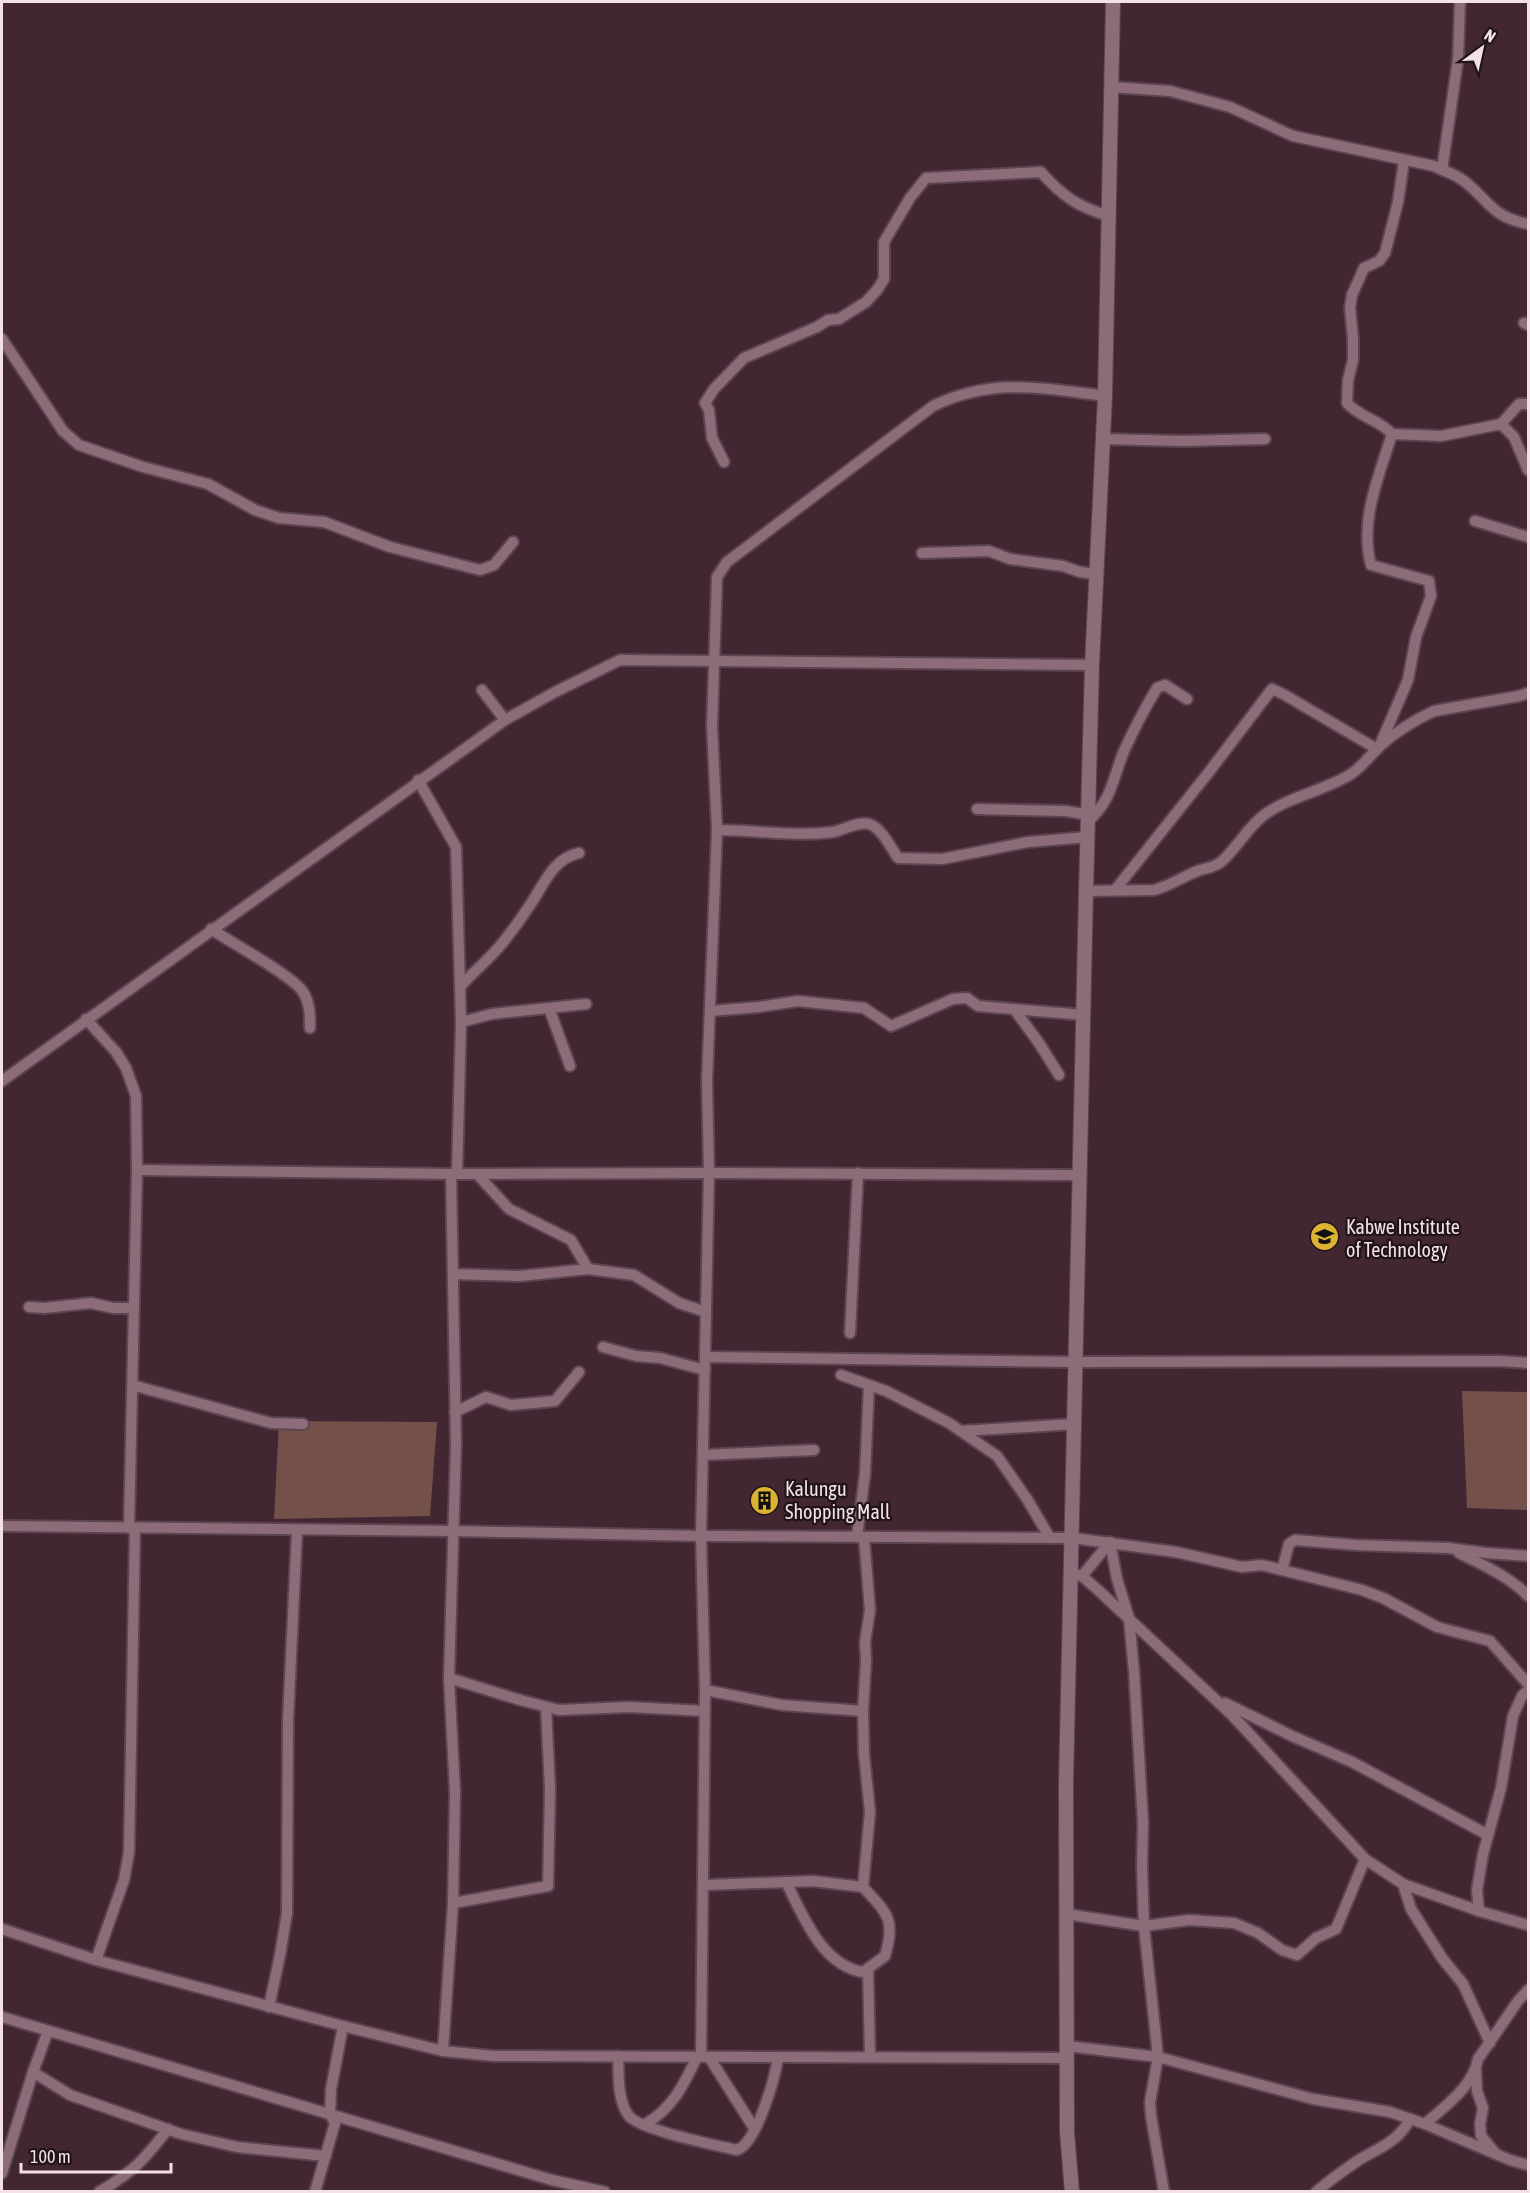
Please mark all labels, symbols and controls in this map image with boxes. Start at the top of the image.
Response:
north arrow [1452,18,1512,78]
text: N [1481,25,1499,46]
place label: Kabwe Institute of Technology [1346,1215,1460,1261]
school or university icon: Kabwe Institute of Technology [1309,1221,1341,1253]
place label: Kalungu Shopping Mall [785,1477,891,1523]
building icon: Kalungu Shopping Mall [748,1484,780,1516]
scale bar [21,2136,171,2174]
text: 100 m [30,2146,71,2167]

